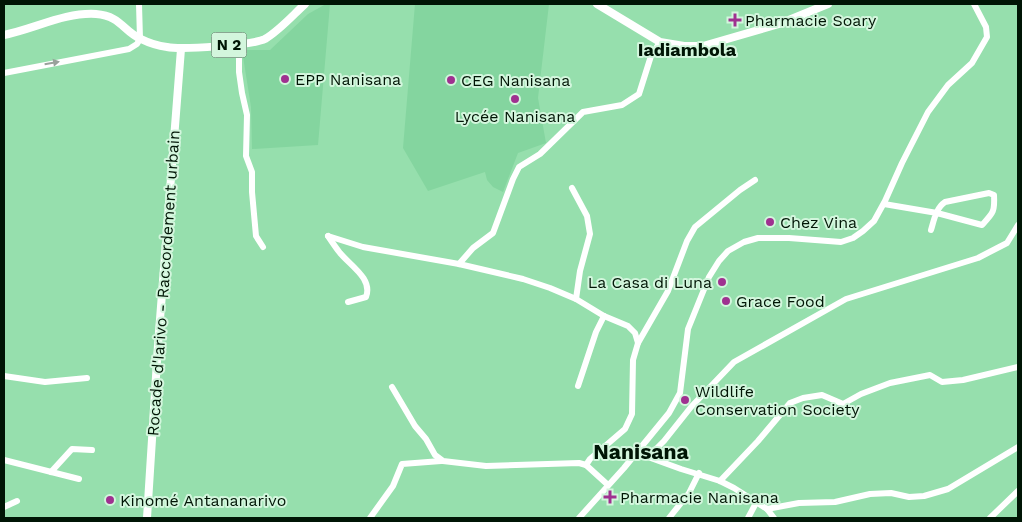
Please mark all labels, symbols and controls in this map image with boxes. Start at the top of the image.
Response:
place label: Pharmacie Soary [745,11,877,30]
marker: Pharmacie Soary [729,14,741,26]
road number: N 2 [212,32,246,58]
district label: Iadiambola [638,39,737,60]
one-way arrow [44,59,60,67]
place label: EPP Nanisana [295,70,401,89]
place label: CEG Nanisana [461,71,570,90]
marker: EPP Nanisana [279,73,291,85]
marker: CEG Nanisana [445,74,457,86]
marker: Lycée Nanisana [509,93,521,105]
place label: Lycée Nanisana [455,107,575,126]
street label: Rocade d'Iarivo - Raccordement urbain [143,129,184,437]
place label: Chez Vina [780,213,857,232]
marker: Chez Vina [764,216,776,228]
place label: La Casa di Luna [588,273,712,292]
marker: La Casa di Luna [716,276,728,288]
place label: Grace Food [736,292,825,311]
marker: Grace Food [720,295,732,307]
place label: Wildlife Conservation Society [695,382,860,419]
marker: Wildlife Conservation Society [679,394,691,406]
district label: Nanisana [593,439,690,464]
place label: Pharmacie Nanisana [620,488,779,507]
place label: Kinomé Antananarivo [120,491,286,510]
marker: Pharmacie Nanisana [604,491,616,503]
marker: Kinomé Antananarivo [104,494,116,506]

